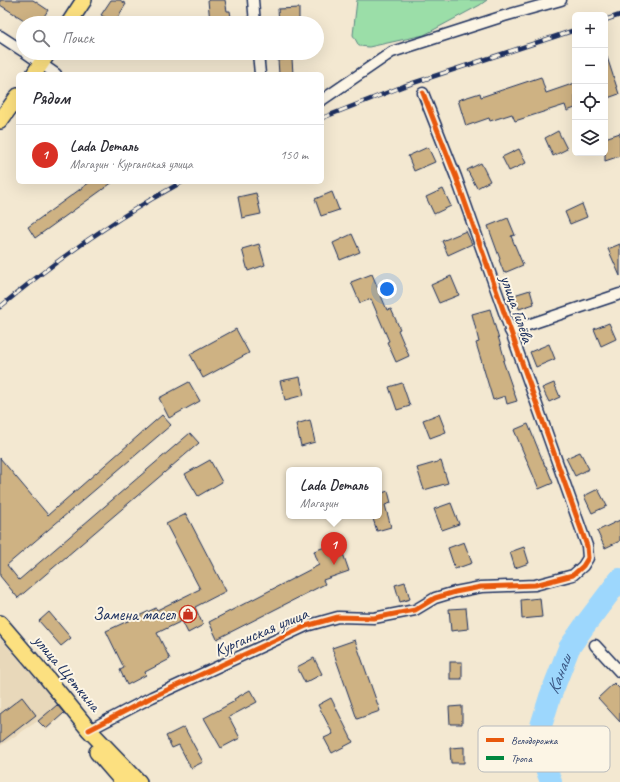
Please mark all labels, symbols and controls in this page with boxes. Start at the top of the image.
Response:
map controls [572,12,608,156]
button: + [572,12,608,48]
search box [16,16,324,60]
icon: search [30,27,52,49]
text: Поиск [62,29,94,48]
button: − [572,48,608,84]
button: locate [572,84,608,120]
text: Рядом [32,88,70,109]
button: layers [572,120,608,156]
text: Lada Dеталь [70,137,138,156]
text: 1 [42,147,48,163]
text: 150 m [280,147,308,163]
text: Магазин · Курганская улица [70,156,193,172]
street label: улица Гилёва [495,271,539,347]
your location [377,279,397,299]
popup [286,467,382,519]
text: Lada Dеталь [300,476,368,495]
text: Магазин [300,495,338,511]
pin: 1 [321,532,347,565]
street label: Курганская улица [211,602,312,661]
place label: Замена масел [93,604,176,625]
shop icon: Замена масел [178,604,198,624]
street label: улица Щеткина [28,630,106,717]
water label: Канаш [541,649,577,697]
legend [478,726,610,772]
text: Велодорожка [511,733,558,747]
text: Тропа [511,751,532,765]

